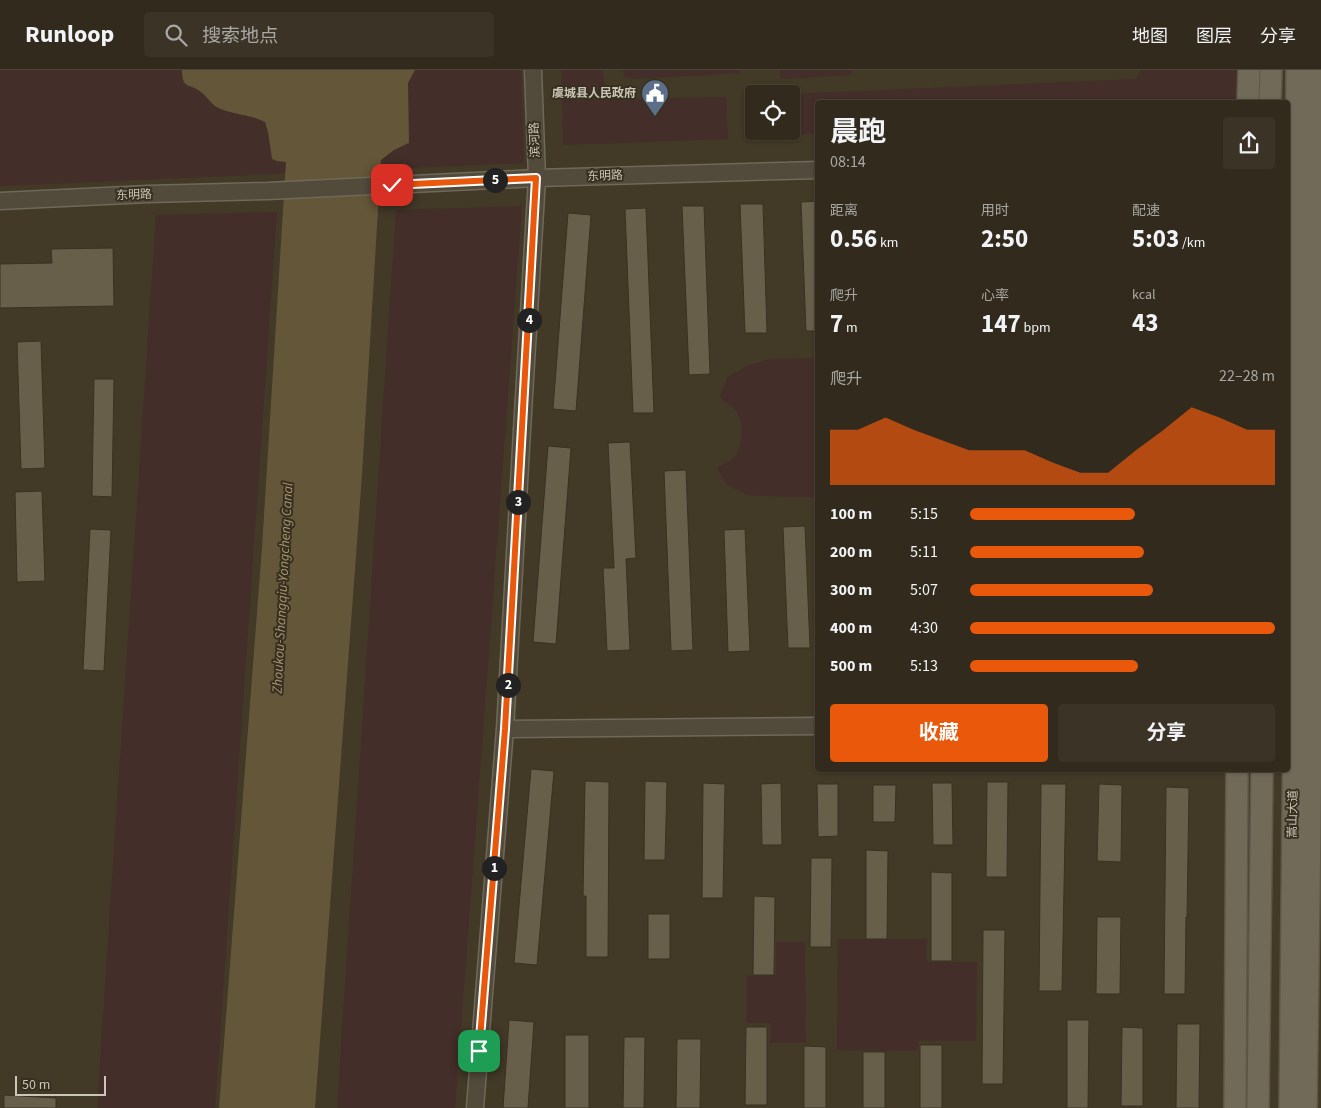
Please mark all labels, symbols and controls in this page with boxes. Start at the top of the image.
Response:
search box [144,12,494,57]
text: Runloop [25,17,114,52]
icon: search [162,21,190,49]
text: 搜索地点 [202,23,278,50]
text: 地图 [1132,24,1168,49]
text: 图层 [1196,24,1232,49]
text: 分享 [1260,24,1296,49]
public building icon: 虞城县人民政府 [640,78,670,117]
place label: 虞城县人民政府 [552,85,636,102]
map controls [745,85,800,140]
button: locate [745,85,800,140]
text: 晨跑 [830,112,886,152]
button: share [1223,117,1275,169]
street label: 滨河路 [526,122,544,158]
text: 08:14 [830,151,866,173]
pin [371,164,413,206]
street label: 东明路 [587,167,623,185]
pin: 5 [482,168,508,192]
text: 5 [492,170,499,190]
icon: check [378,171,406,199]
street label: 东明路 [116,186,152,204]
text: 距离 [830,201,858,221]
text: 用时 [981,201,1009,221]
text: 配速 [1132,201,1160,221]
text: 0.56 [830,221,877,257]
text: 2:50 [981,221,1028,257]
text: 5:03 [1132,221,1179,257]
text: km [877,233,898,253]
text: /km [1179,233,1205,253]
text: kcal [1132,285,1156,305]
text: 爬升 [830,286,858,306]
text: 心率 [981,286,1009,306]
text: 43 [1132,305,1158,341]
text: 7 [830,306,843,342]
text: 147 [981,306,1021,342]
pin: 4 [516,308,542,332]
text: 4 [526,310,533,330]
text: m [843,318,858,338]
text: bpm [1021,318,1051,338]
text: 22–28 m [1219,365,1275,387]
text: 爬升 [830,368,862,390]
water label: Zhoukou-Shangqiu-Yongcheng Canal [267,481,299,695]
pin: 3 [506,490,530,514]
text: 3 [515,492,522,512]
text: 100 m [830,503,872,525]
text: 5:15 [910,503,938,525]
text: 200 m [830,541,872,563]
text: 5:11 [910,541,938,563]
text: 300 m [830,579,872,601]
text: 5:07 [910,579,938,601]
text: 400 m [830,617,872,639]
text: 4:30 [910,617,938,639]
text: 500 m [830,655,872,677]
text: 5:13 [910,655,938,677]
pin: 2 [496,672,520,698]
text: 2 [505,675,512,695]
button: 收藏 [830,704,1048,762]
button: 分享 [1058,704,1275,762]
street label: 嵩山大道 [1284,790,1302,838]
pin: 1 [482,856,506,880]
text: 1 [491,858,498,878]
pin [458,1030,500,1072]
icon: arrive [465,1037,493,1065]
scale bar [15,1073,106,1096]
text: 50 m [22,1075,50,1095]

